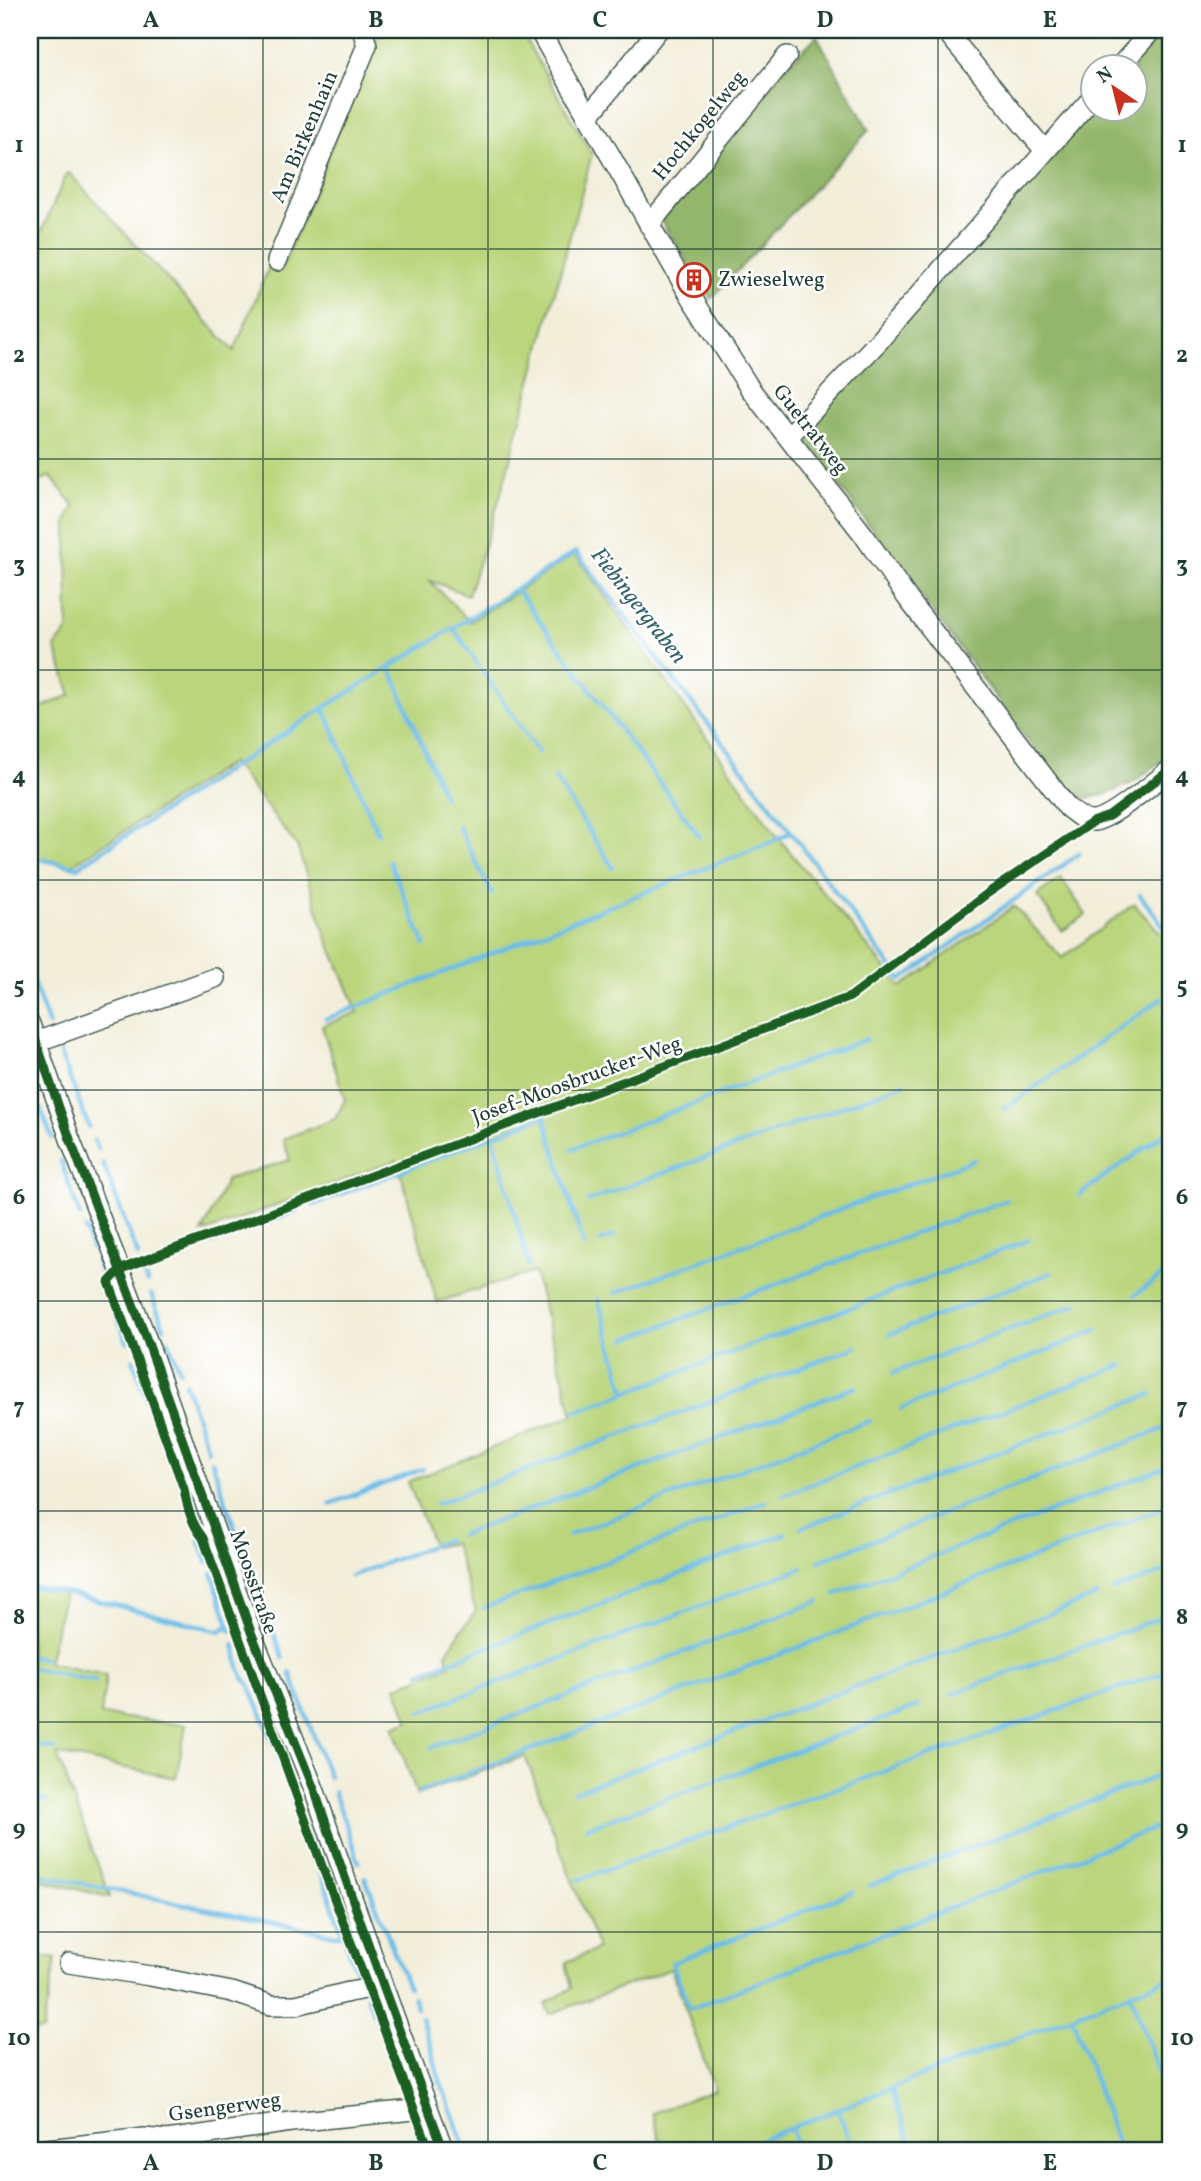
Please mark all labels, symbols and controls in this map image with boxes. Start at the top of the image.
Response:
text: A [143,5,159,37]
text: B [368,5,384,37]
text: C [593,5,607,37]
text: D [817,5,834,37]
text: E [1043,5,1057,37]
north arrow [1078,52,1148,122]
text: N [1092,61,1119,90]
street label: Hochkogelweg [646,65,754,187]
street label: Am Birkenhain [264,66,346,208]
text: 1 [14,130,24,162]
text: 1 [1177,130,1187,162]
building icon: Zwieselweg [675,261,713,299]
place label: Zwieselweg [718,266,825,295]
text: 2 [13,340,25,372]
text: 2 [1176,340,1188,372]
street label: Guetratweg [765,379,855,481]
water label: Fiebingergraben [582,541,694,671]
text: 3 [13,550,25,582]
text: 3 [1176,550,1188,582]
text: 4 [12,761,26,793]
text: 4 [1175,761,1189,793]
text: 5 [13,971,25,1003]
text: 5 [1176,971,1188,1003]
street label: Josef-Moosbrucker-Weg [468,1030,686,1132]
text: 6 [13,1182,25,1214]
text: 6 [1176,1182,1188,1214]
text: 7 [14,1392,25,1424]
text: 7 [1177,1392,1188,1424]
street label: Moosstraße [222,1526,284,1638]
text: 8 [13,1602,25,1634]
text: 8 [1176,1602,1188,1634]
text: 9 [13,1813,25,1845]
text: 9 [1176,1813,1188,1845]
text: 10 [7,2023,31,2055]
text: 10 [1170,2023,1194,2055]
street label: Gsengerweg [167,2086,283,2130]
text: A [143,2148,159,2180]
text: B [368,2148,384,2180]
text: C [593,2148,607,2180]
text: D [817,2148,834,2180]
text: E [1043,2148,1057,2180]

